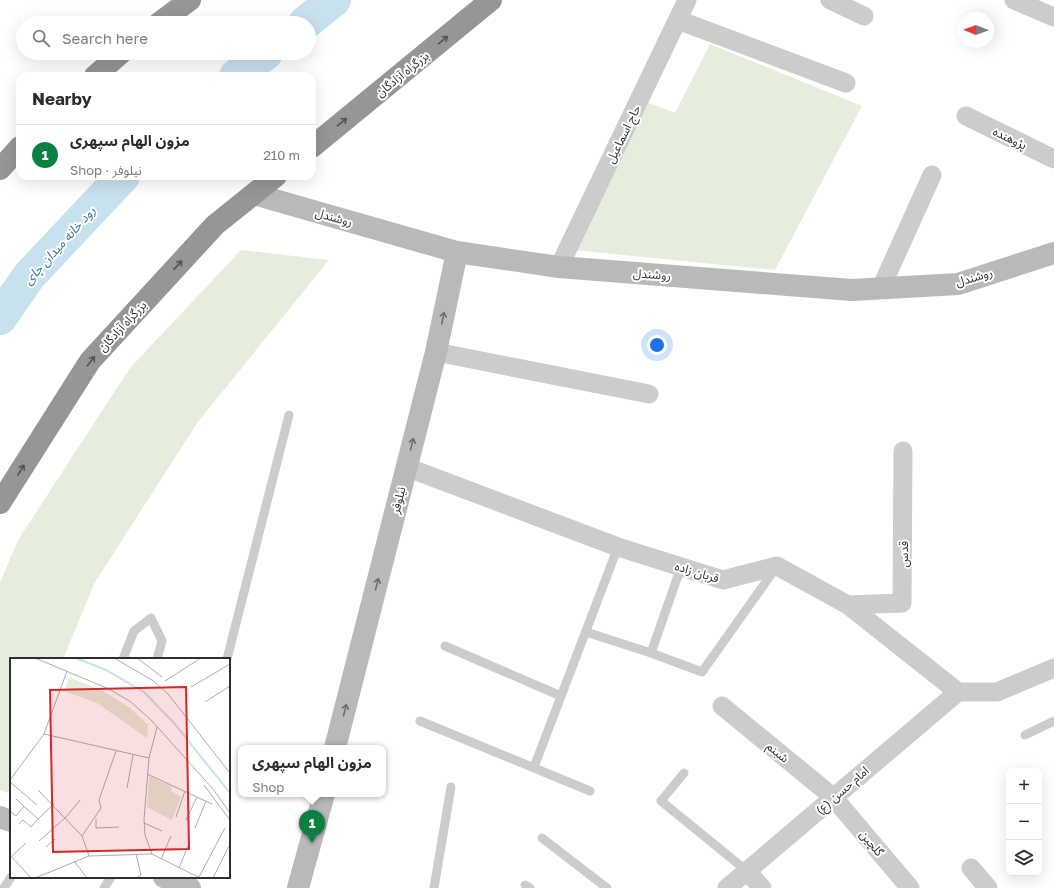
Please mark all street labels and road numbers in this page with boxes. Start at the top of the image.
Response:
street label: بزرگراه آزادگان [372,48,432,100]
street label: حاج اسماعیل [602,102,645,167]
street label: پژوهنده [990,123,1029,154]
street label: روشندل [314,205,354,229]
street label: روشندل [633,265,671,283]
street label: روشندل [954,265,994,289]
street label: بزرگراه آزادگان [95,297,149,355]
street label: نیلوفر [387,485,409,516]
street label: قدس [896,541,911,567]
street label: قربان زاده [673,558,721,586]
street label: شبنم [763,738,792,767]
street label: امام حسن (ع) [812,763,873,819]
street label: گلچین [856,827,888,861]

